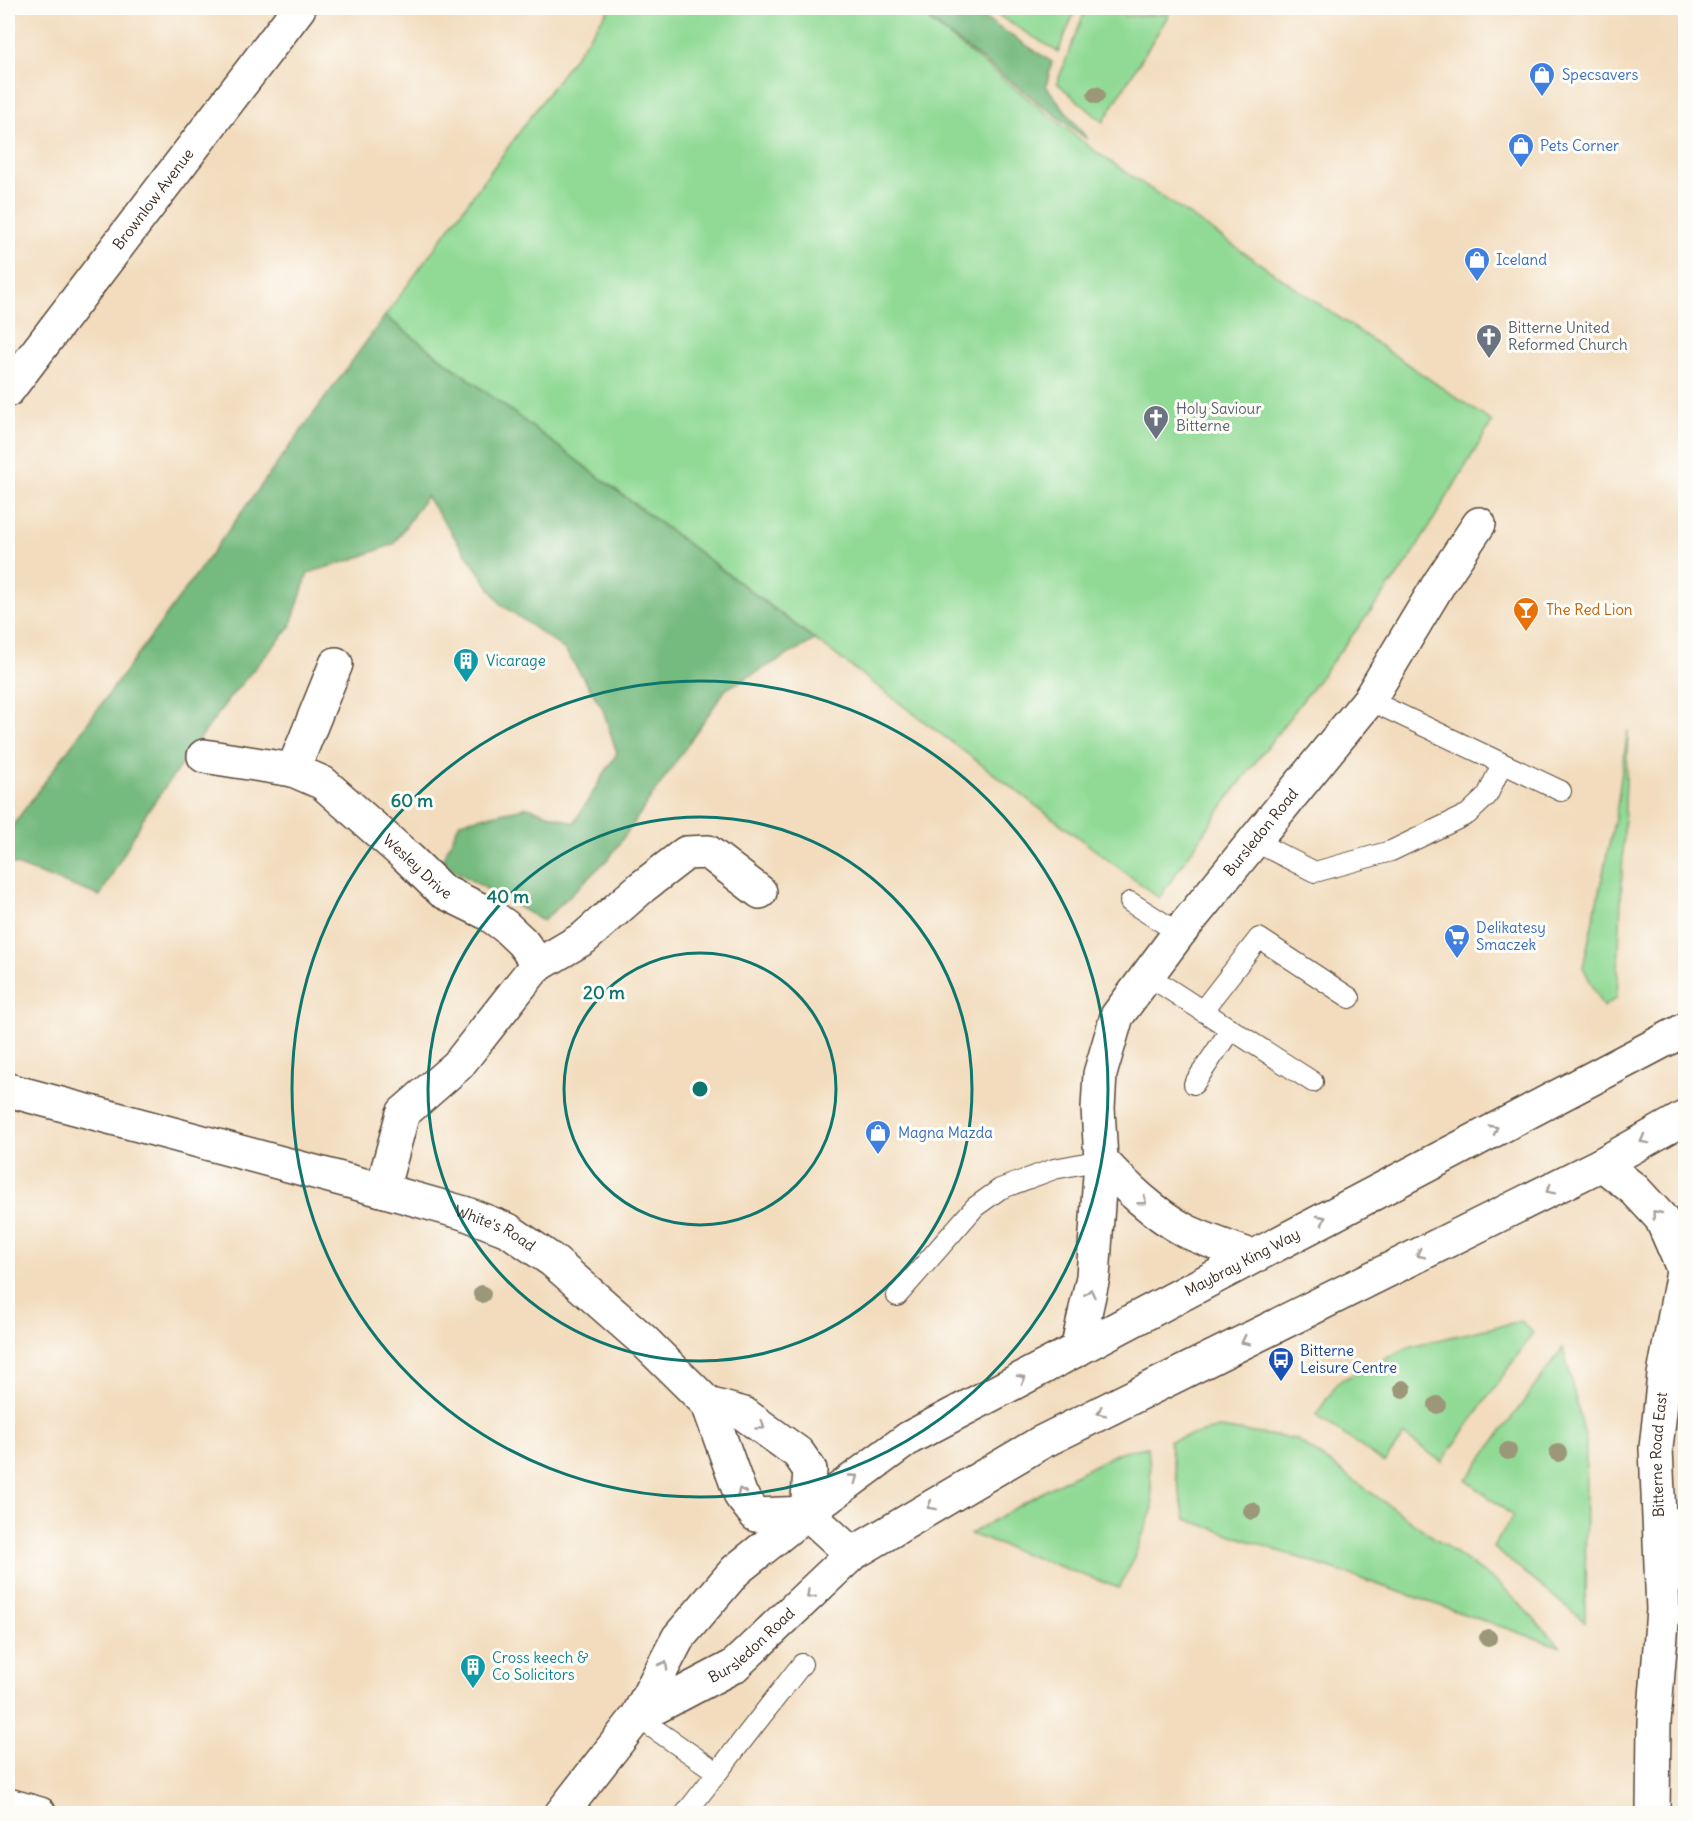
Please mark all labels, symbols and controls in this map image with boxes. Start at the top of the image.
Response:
shop icon: Specsavers [1527,60,1557,98]
place label: Specsavers [1562,65,1638,84]
shop icon: Pets Corner [1506,131,1536,169]
place label: Pets Corner [1540,136,1619,155]
street label: Brownlow Avenue [108,144,198,253]
shop icon: Iceland [1462,245,1492,283]
place label: Iceland [1496,250,1547,269]
place label: Bitterne United Reformed Church [1508,318,1628,354]
church icon: Bitterne United Reformed Church [1474,322,1504,360]
place label: Holy Saviour Bitterne [1176,399,1262,435]
church icon: Holy Saviour Bitterne [1141,403,1171,441]
bar icon: The Red Lion [1511,595,1541,633]
place label: The Red Lion [1546,600,1633,619]
building icon: Vicarage [451,646,481,684]
place label: Vicarage [486,651,546,670]
street label: Bursledon Road [1219,784,1302,880]
text: 60 m [391,789,433,812]
street label: Wesley Drive [379,830,454,903]
text: 40 m [487,885,529,908]
place label: Delikatesy Smaczek [1476,918,1546,954]
supermarket icon: Delikatesy Smaczek [1442,922,1472,960]
text: 20 m [583,981,625,1004]
centre of rings [690,1079,710,1099]
shop icon: Magna Mazda [863,1118,893,1156]
place label: Magna Mazda [898,1123,993,1142]
one-way arrow [1488,1125,1499,1136]
one-way arrow [1640,1133,1650,1144]
one-way arrow [1545,1182,1556,1194]
one-way arrow [1136,1193,1147,1204]
street label: White's Road [453,1201,539,1255]
one-way arrow [1653,1210,1664,1221]
one-way arrow [1315,1215,1326,1226]
street label: Maybray King Way [1181,1224,1303,1300]
one-way arrow [1415,1247,1426,1258]
one-way arrow [1083,1288,1096,1298]
one-way arrow [1241,1334,1251,1345]
place label: Bitterne Leisure Centre [1300,1341,1397,1377]
bus stop icon: Bitterne Leisure Centre [1266,1345,1296,1383]
one-way arrow [1015,1375,1026,1386]
street label: Bitterne Road East [1646,1391,1671,1518]
one-way arrow [1097,1405,1108,1417]
one-way arrow [755,1419,766,1430]
one-way arrow [848,1475,859,1486]
one-way arrow [736,1488,748,1499]
one-way arrow [927,1499,937,1511]
one-way arrow [806,1587,817,1598]
street label: Bursledon Road [705,1603,799,1687]
place label: Cross keech & Co Solicitors [492,1648,589,1684]
building icon: Cross keech & Co Solicitors [458,1652,488,1690]
one-way arrow [657,1660,668,1671]

